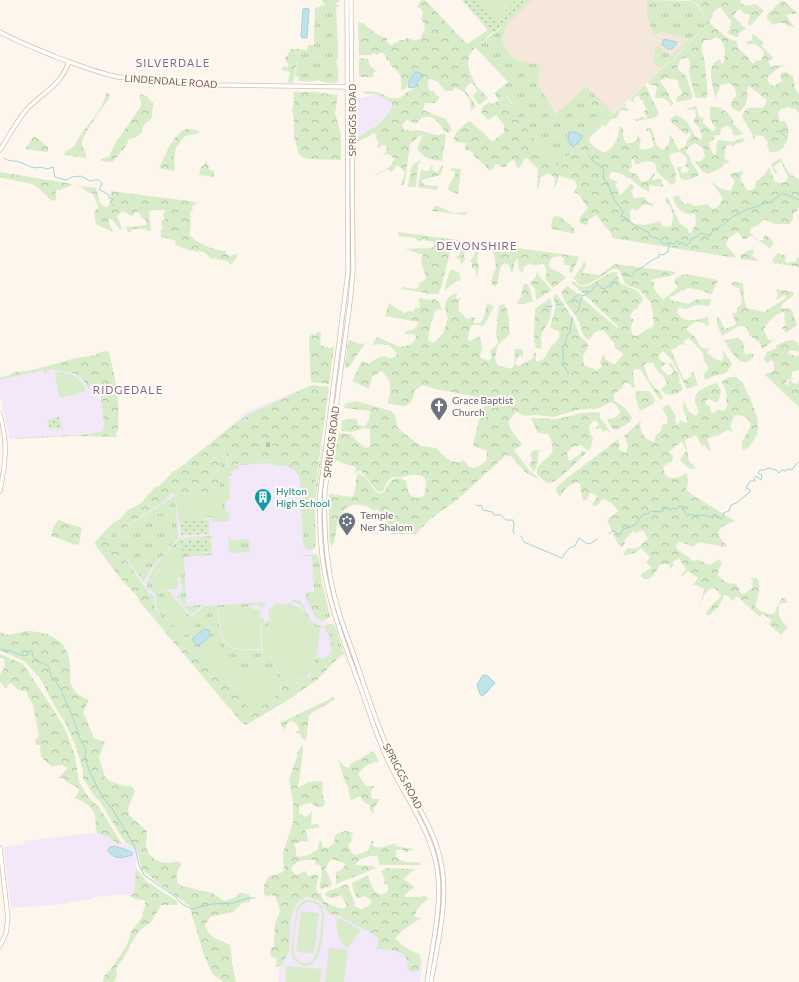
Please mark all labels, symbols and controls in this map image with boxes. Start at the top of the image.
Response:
district label: SILVERDALE [136,56,210,69]
street label: LINDENDALE ROAD [124,72,218,90]
street label: SPRIGGS ROAD [346,84,358,156]
district label: DEVONSHIRE [437,239,517,252]
district label: RIDGEDALE [93,383,163,396]
place label: Grace Baptist Church [452,394,513,418]
church icon: Grace Baptist Church [429,396,449,421]
street label: SPRIGGS ROAD [321,405,341,479]
place label: Hylton High School [276,485,330,509]
building icon: Hylton High School [253,487,273,512]
place label: Temple Ner Shalom [360,509,413,533]
synagogue icon: Temple Ner Shalom [337,511,357,536]
street label: SPRIGGS ROAD [381,741,425,811]

